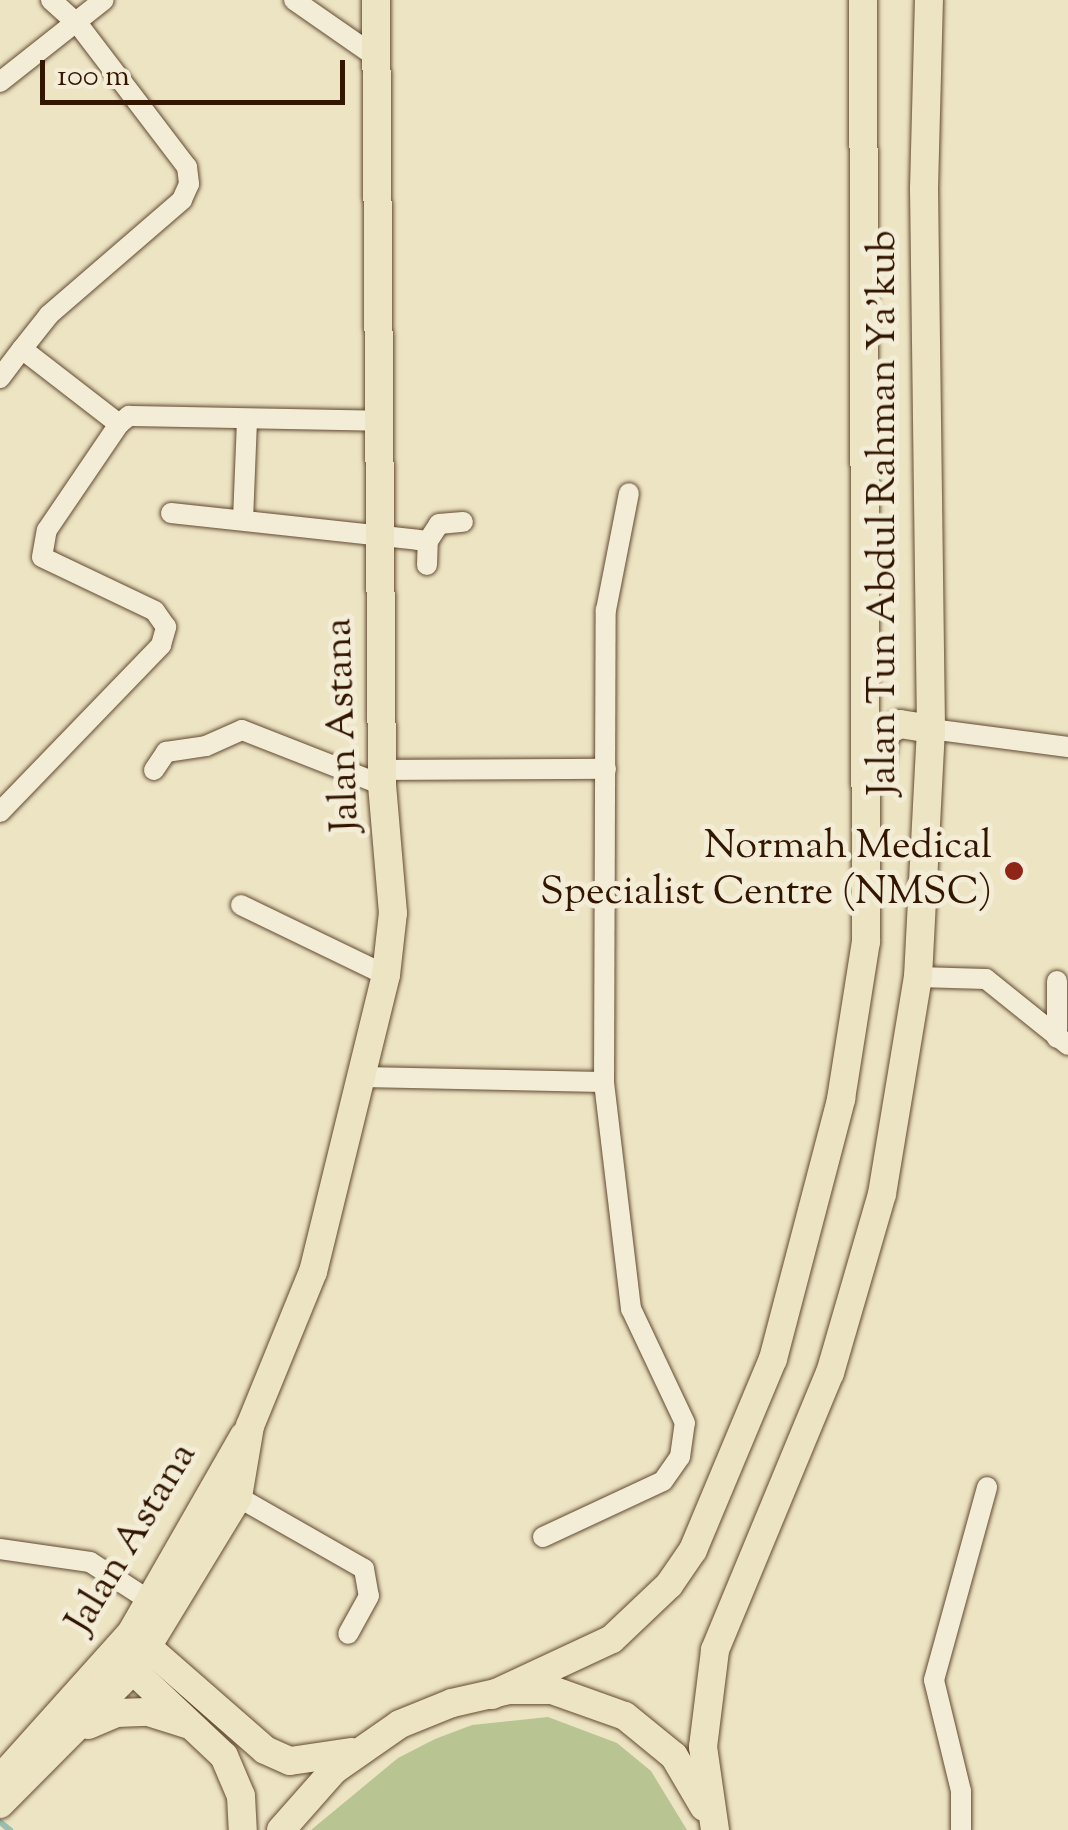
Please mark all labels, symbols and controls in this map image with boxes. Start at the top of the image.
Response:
scale bar [45,40,350,102]
text: 100 m [57,56,130,99]
street label: Jalan Tun Abdul Rahman Ya'kub [861,230,909,796]
street label: Jalan Astana [316,617,372,833]
place label: Normah Medical Specialist Centre (NMSC) [540,824,992,918]
marker: Normah Medical Specialist Centre (NMSC) [1001,858,1027,884]
street label: Jalan Astana [57,1435,209,1643]

